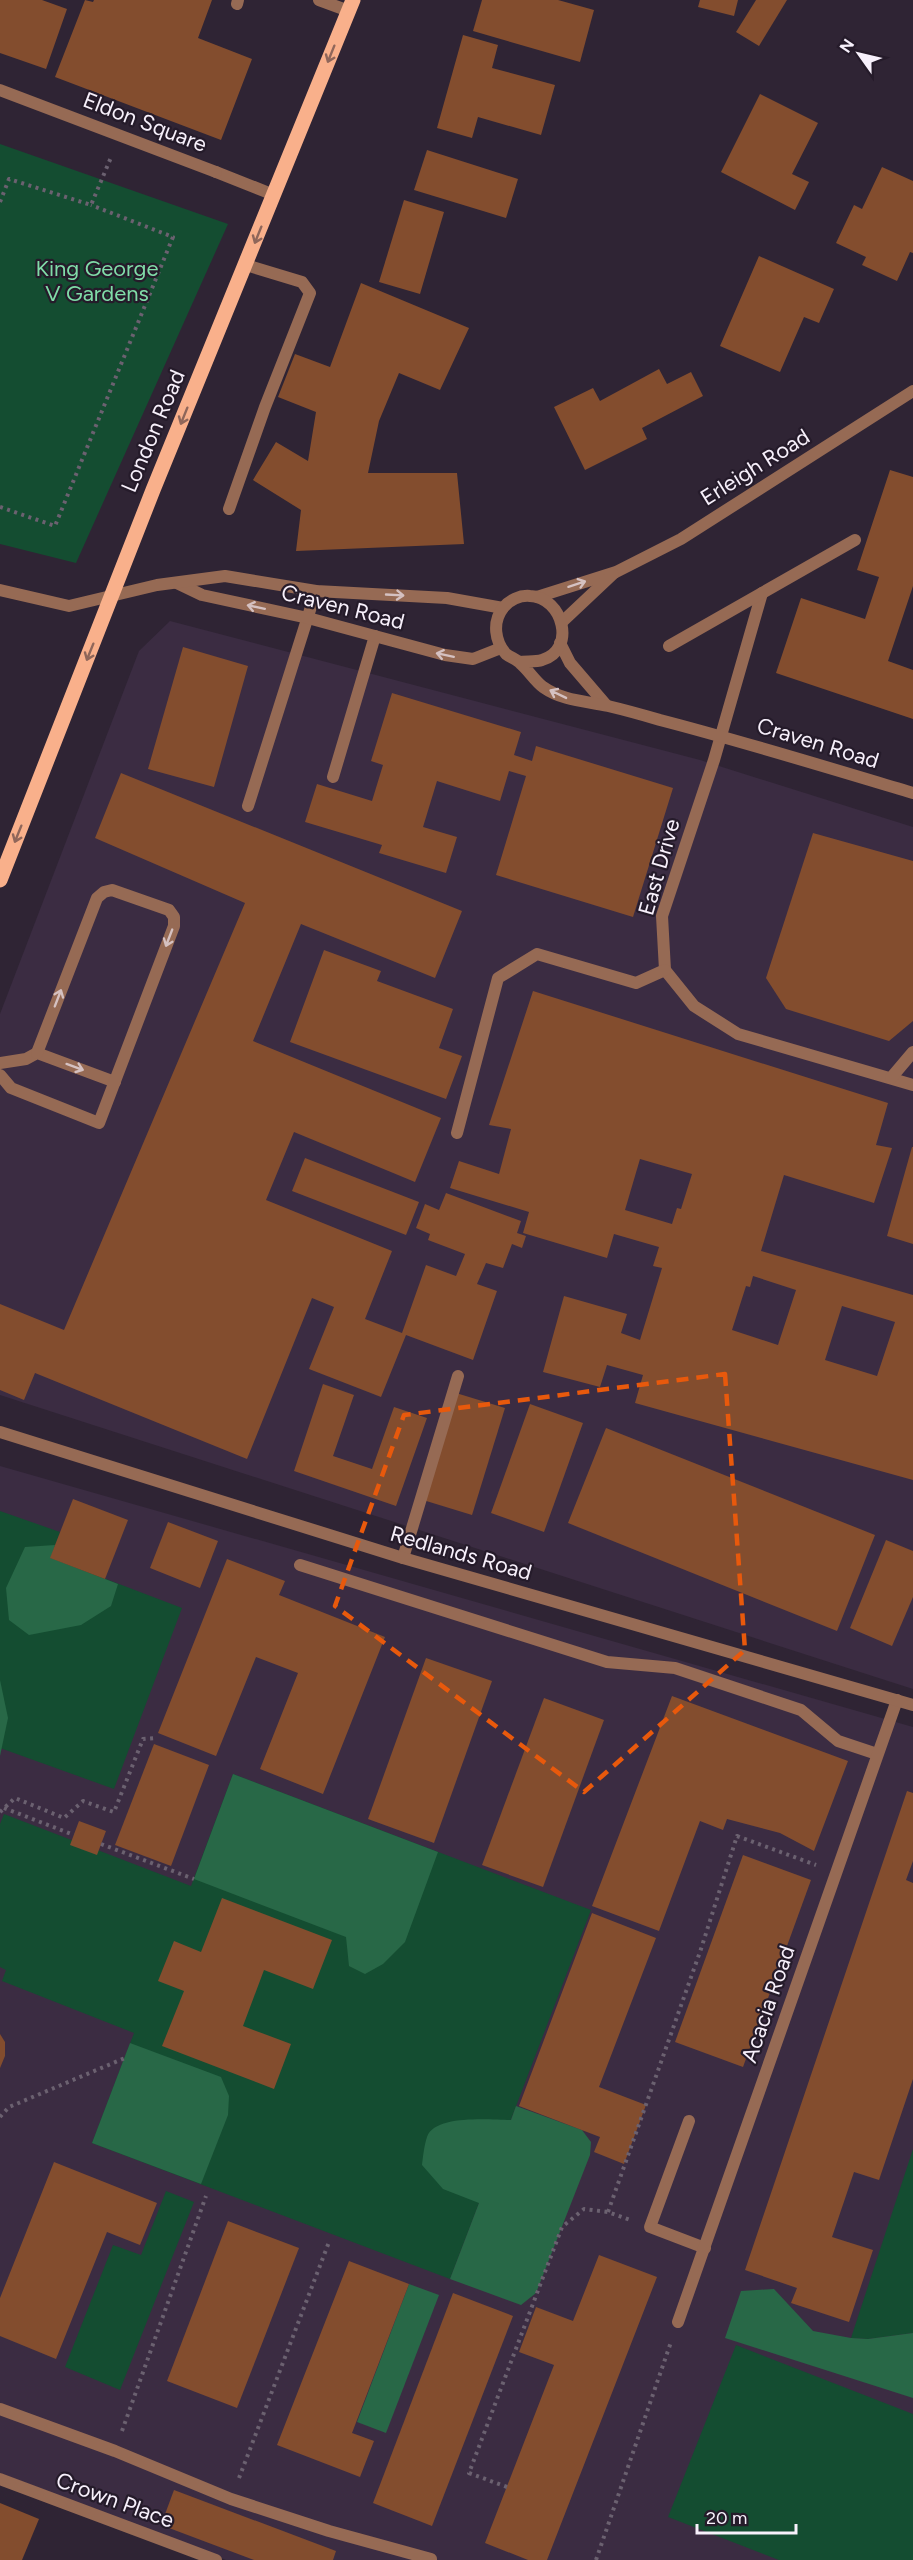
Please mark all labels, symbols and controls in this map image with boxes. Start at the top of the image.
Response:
north arrow [829,24,889,84]
text: N [836,35,858,56]
one-way arrow [325,45,336,63]
street label: Eldon Square [79,86,211,158]
one-way arrow [252,225,263,244]
park label: King George V Gardens [35,255,159,307]
street label: London Road [115,366,191,496]
one-way arrow [178,406,189,424]
street label: Erleigh Road [695,423,815,511]
one-way arrow [567,578,586,589]
street label: Craven Road [279,579,407,635]
one-way arrow [385,590,405,601]
one-way arrow [247,601,267,612]
one-way arrow [84,642,95,661]
one-way arrow [436,649,455,660]
one-way arrow [549,687,567,699]
street label: Craven Road [754,712,882,774]
street label: East Drive [632,816,686,918]
one-way arrow [12,824,23,842]
one-way arrow [163,928,174,946]
one-way arrow [53,990,64,1008]
one-way arrow [65,1062,84,1073]
street label: Redlands Road [387,1520,535,1586]
street label: Acacia Road [735,1942,801,2066]
street label: Crown Place [52,2466,178,2534]
scale bar [697,2497,796,2535]
text: 20 m [706,2507,747,2529]

